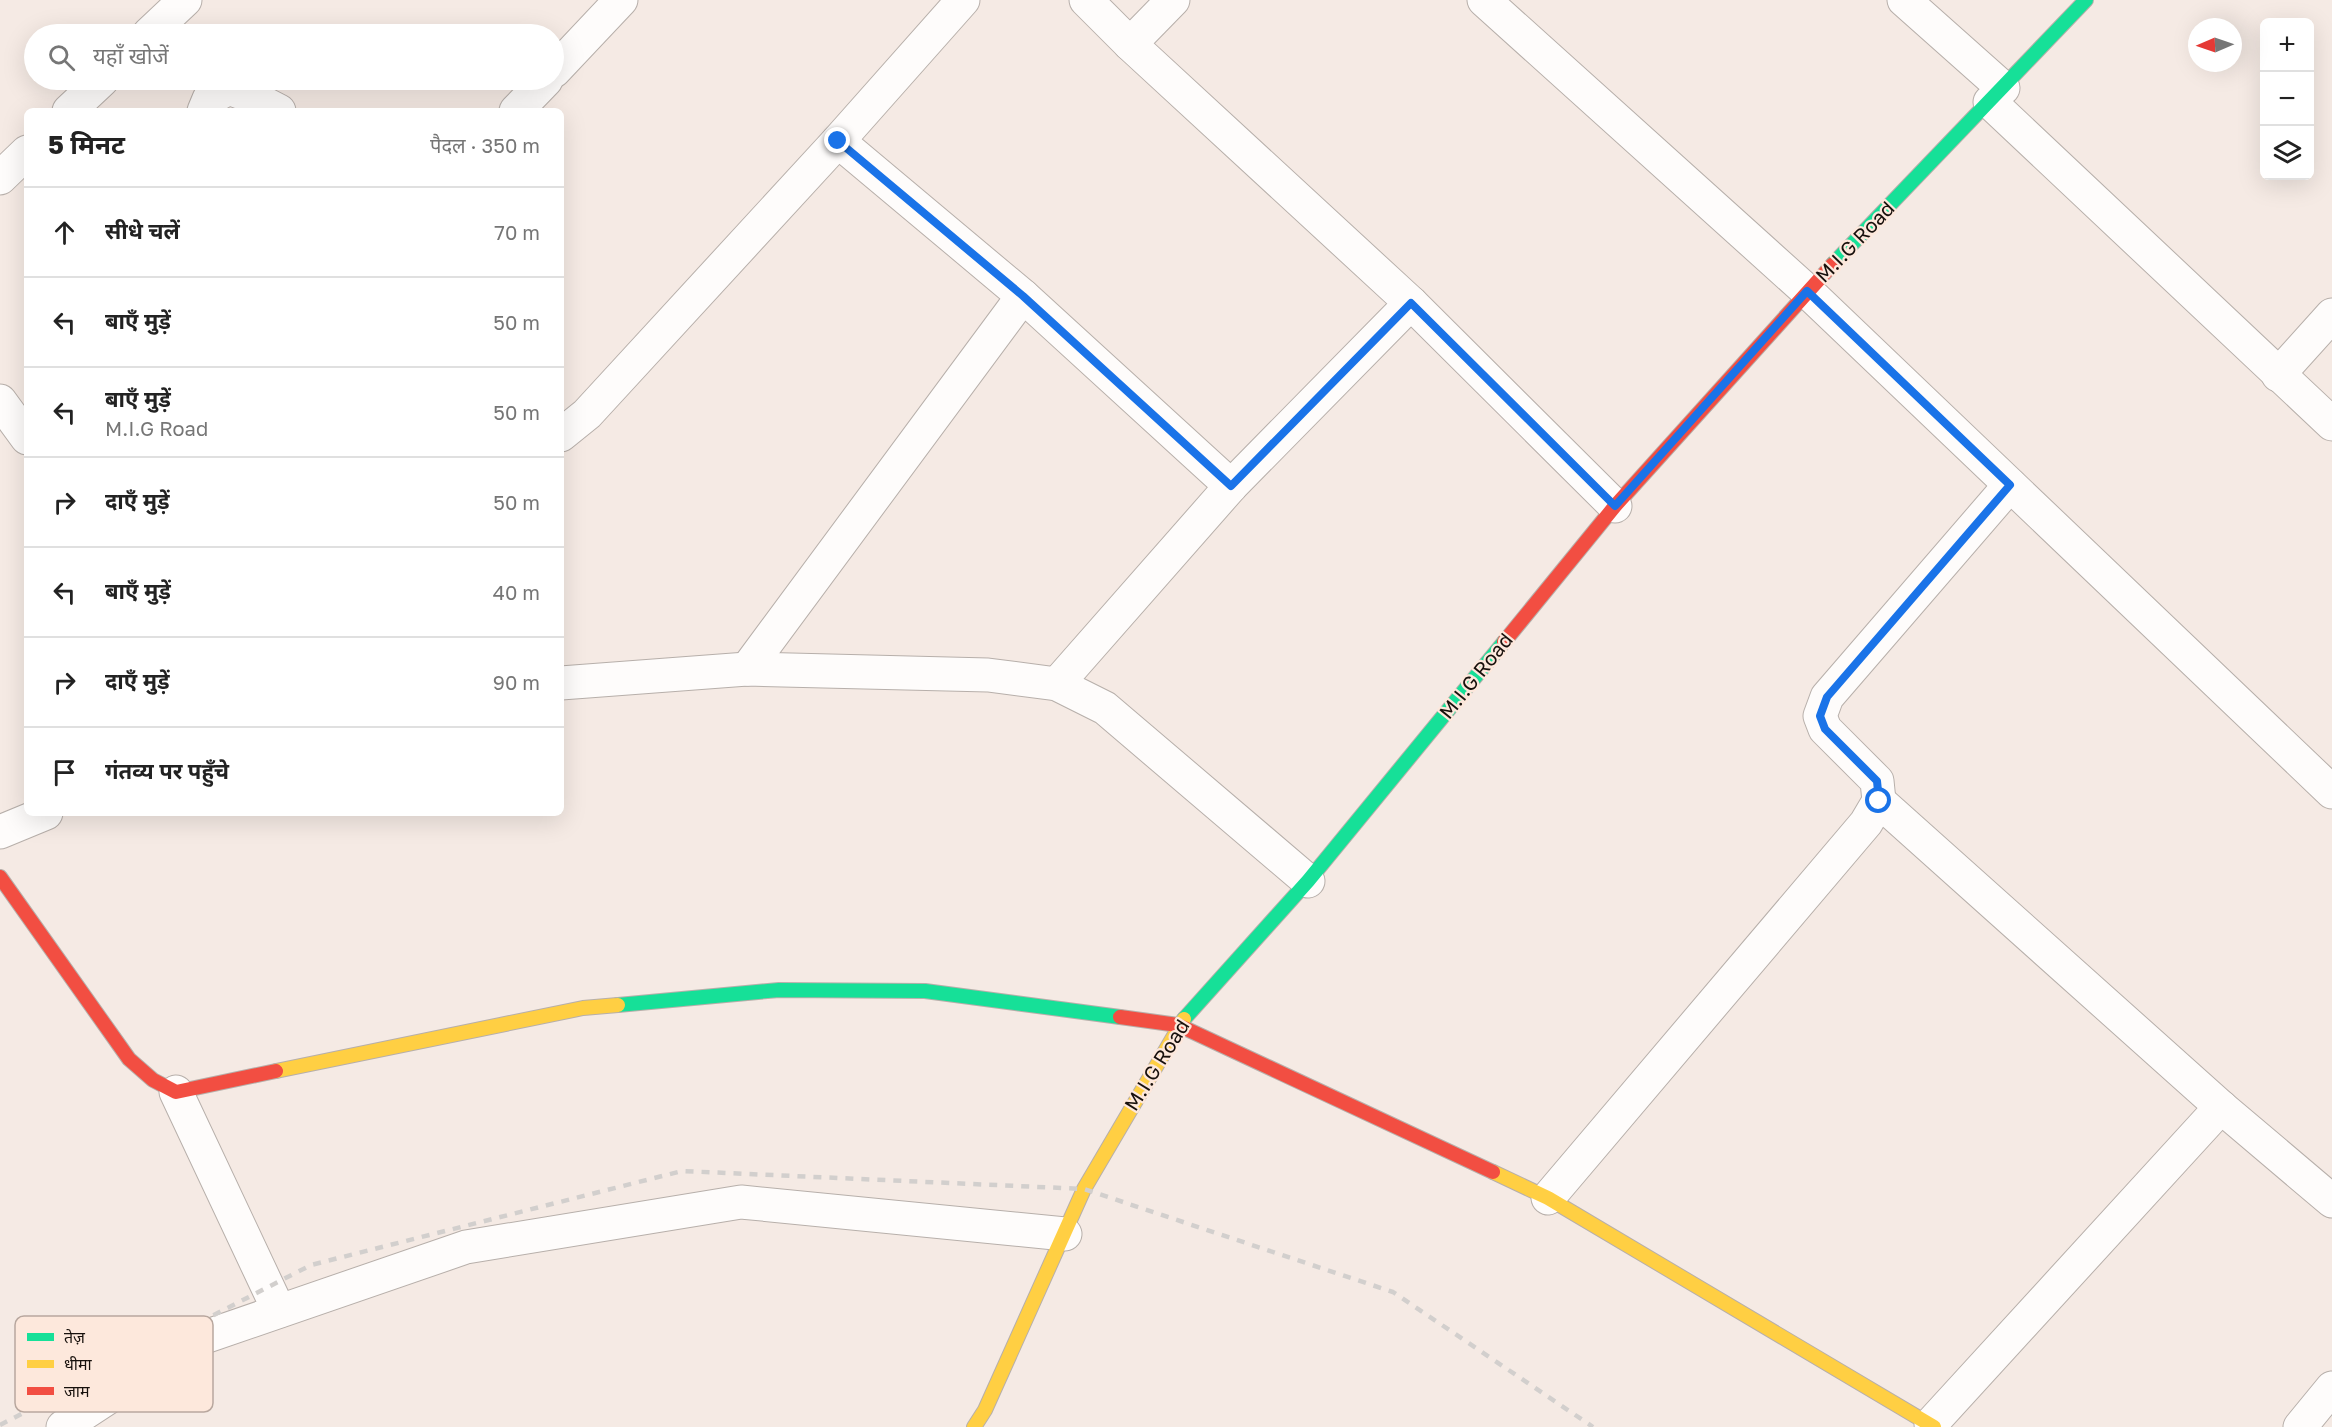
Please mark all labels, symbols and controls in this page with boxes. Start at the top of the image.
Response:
north arrow [2188,18,2242,72]
map controls [2260,18,2314,180]
button: + [2260,18,2314,72]
search box [24,24,564,90]
icon: search [45,41,78,74]
text: यहाँ खोजें [93,42,169,69]
button: − [2260,72,2314,126]
button: layers [2260,126,2314,180]
route end [824,127,850,153]
text: 5 मिनट [48,129,125,160]
text: पैदल · 350 m [430,133,540,157]
street label: M.I.G Road [1810,196,1899,287]
icon: ahead [48,216,81,249]
text: सीधे चलें [105,217,180,244]
text: 70 m [494,220,540,244]
icon: left [48,306,81,339]
text: बाएँ मुड़ें [105,307,171,334]
text: 50 m [493,310,540,334]
text: बाएँ मुड़ें [105,385,171,412]
icon: left [48,396,81,429]
text: 50 m [493,400,540,424]
text: M.I.G Road [105,416,208,440]
icon: right [48,486,81,519]
text: दाएँ मुड़ें [105,487,170,514]
text: 50 m [493,490,540,514]
icon: left [48,576,81,609]
text: बाएँ मुड़ें [105,577,171,604]
text: 40 m [493,580,540,604]
street label: M.I.G Road [1433,628,1517,723]
icon: right [48,666,81,699]
text: दाएँ मुड़ें [105,667,170,694]
text: 90 m [493,670,540,694]
icon: arrive [48,756,81,789]
text: गंतव्य पर पहुँचे [105,757,229,784]
route start [1865,787,1891,813]
street label: M.I.G Road [1119,1014,1194,1115]
legend [15,1316,213,1412]
text: तेज़ [64,1327,86,1347]
text: धीमा [64,1354,93,1374]
text: जाम [64,1381,90,1401]

